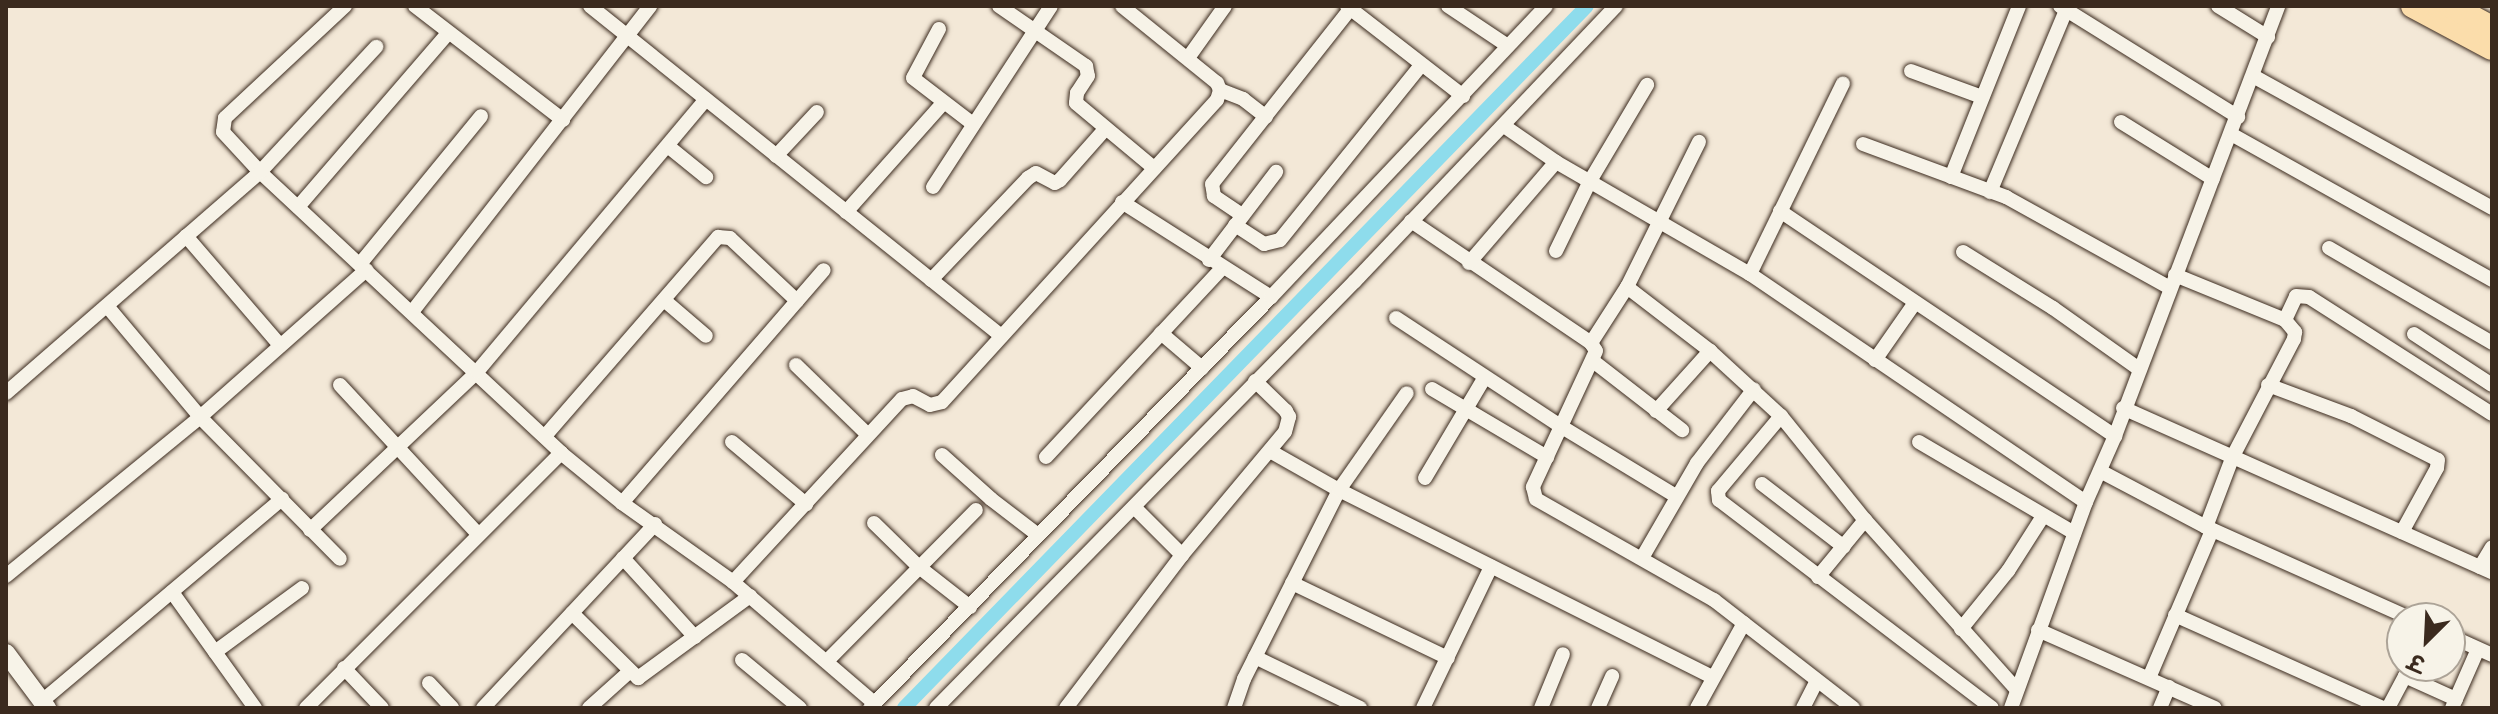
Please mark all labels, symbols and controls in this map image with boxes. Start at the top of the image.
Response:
north arrow [2386,602,2466,682]
text: उ [2405,647,2429,678]

